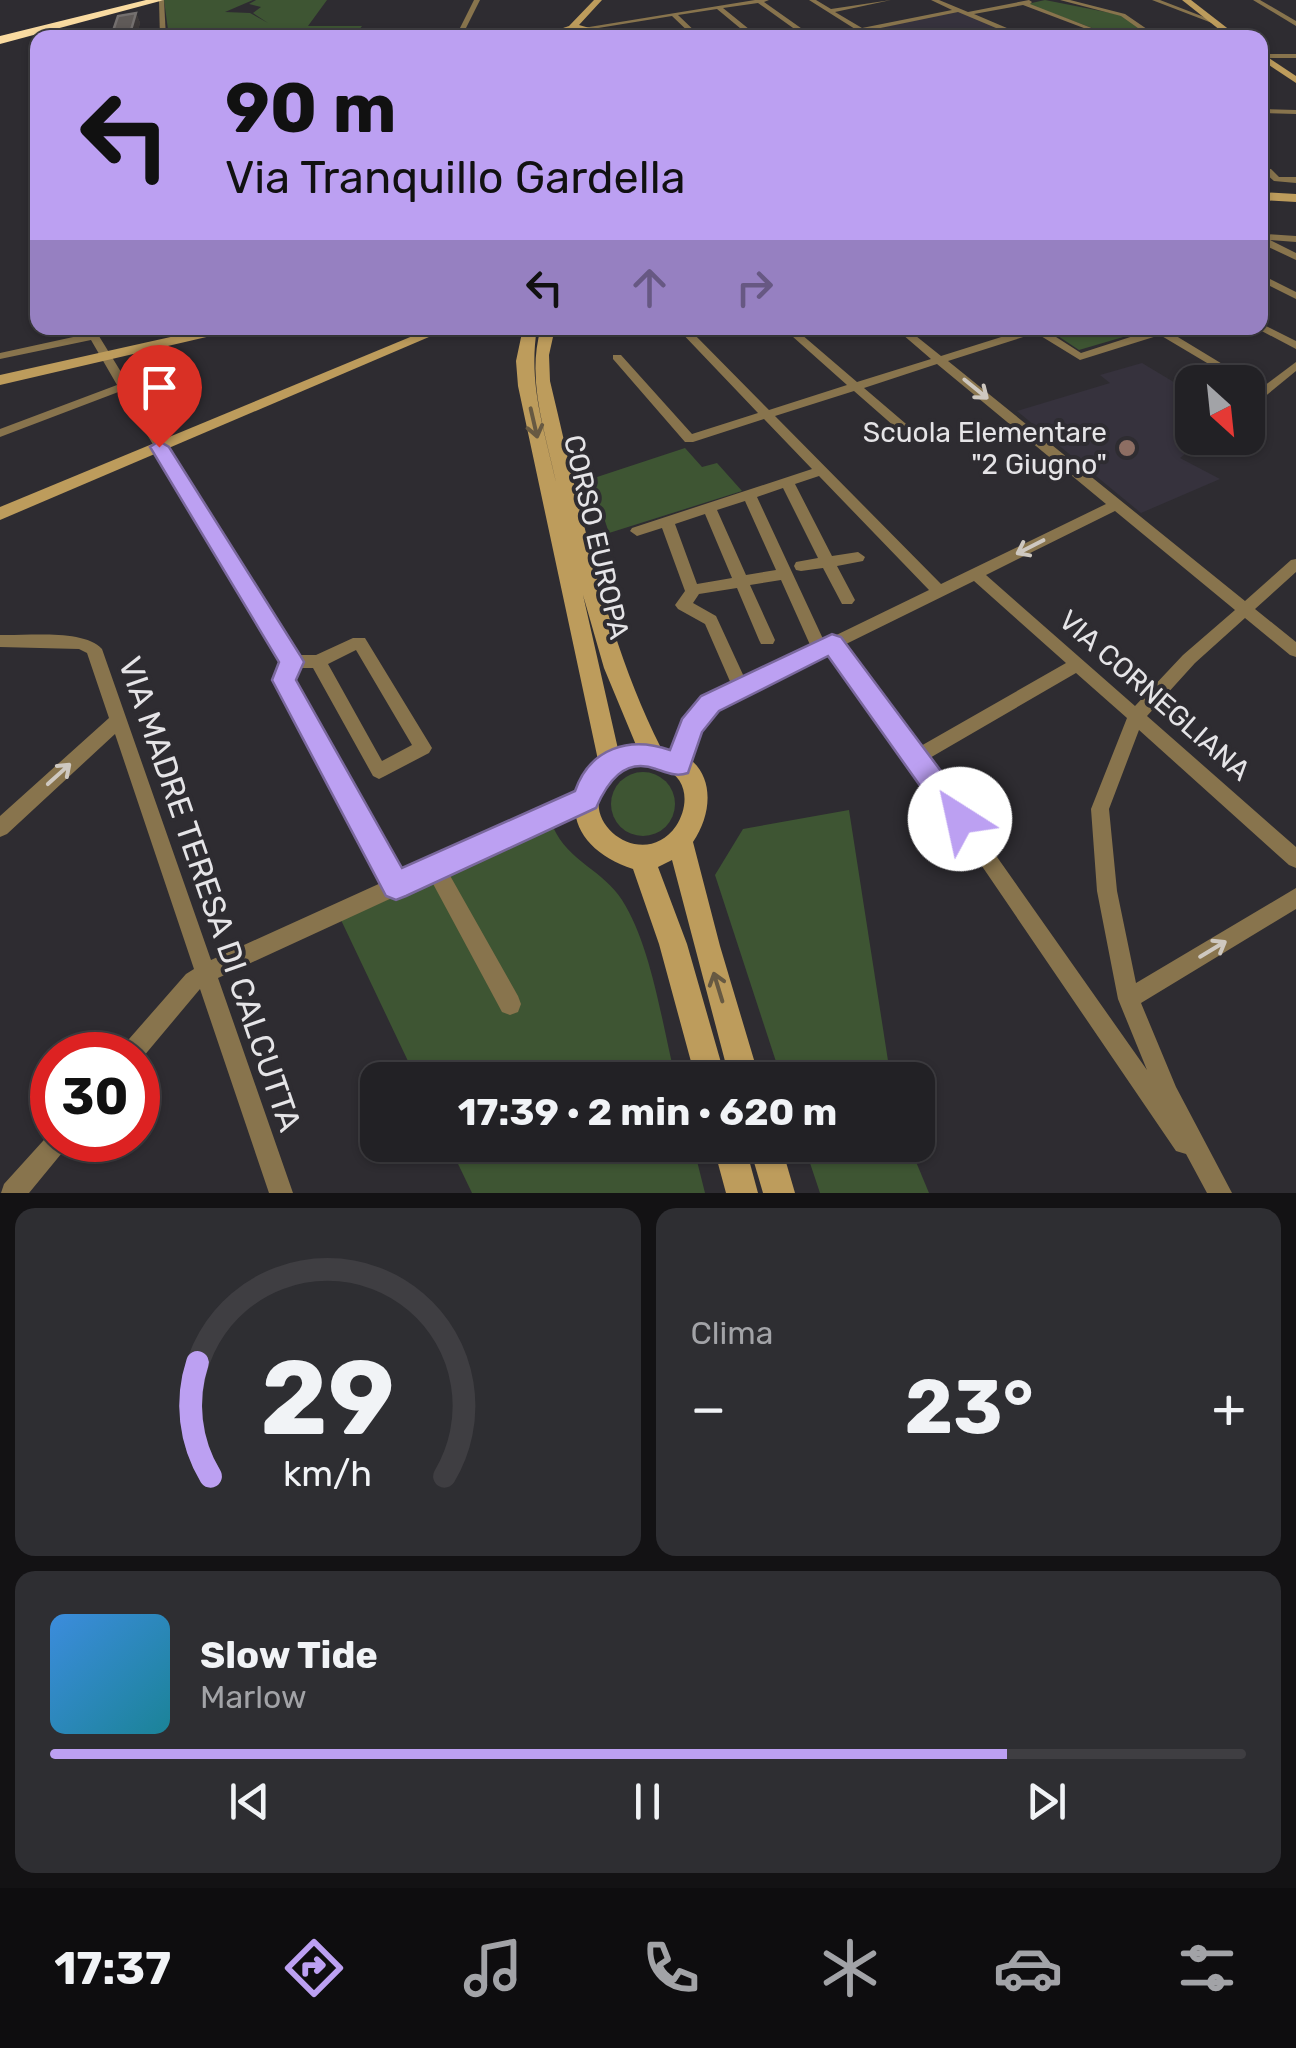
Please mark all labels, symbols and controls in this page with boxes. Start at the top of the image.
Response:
text: 90 m [225,67,397,150]
icon: left [60,70,190,200]
text: Via Tranquillo Gardella [225,151,686,204]
icon: left [517,260,572,315]
icon: ahead [622,260,677,315]
icon: right [727,260,782,315]
pin [117,345,202,448]
icon: arrive [132,360,187,415]
north arrow [1175,365,1265,455]
map controls [1175,365,1265,455]
one-way arrow [962,378,988,400]
one-way arrow [526,406,544,438]
place label: Scuola Elementare "2 Giugno" [863,416,1107,481]
street label: CORSO EUROPA [557,432,636,643]
marker: Scuola Elementare "2 Giugno" [1116,437,1138,459]
one-way arrow [1015,539,1045,558]
street label: VIA CORNEGLIANA [1052,603,1257,788]
street label: VIA MADRE TERESA DI CALCUTTA [111,652,309,1136]
one-way arrow [46,763,71,786]
position arrow [908,767,1012,871]
one-way arrow [1198,939,1227,959]
one-way arrow [708,971,726,1003]
speed limit sign: 30 [30,1032,160,1162]
text: 17:39 · 2 min · 620 m [458,1089,837,1135]
text: Clima [691,1314,773,1352]
text: 29 [261,1337,395,1460]
text: 23° [904,1363,1034,1452]
text: − [691,1376,726,1441]
text: + [1212,1376,1246,1441]
text: km/h [283,1453,372,1495]
text: Slow Tide [200,1632,378,1678]
text: Marlow [200,1678,307,1716]
icon: previous [222,1774,277,1829]
icon: pause [620,1774,675,1829]
icon: next [1019,1774,1074,1829]
icon: directions [279,1933,349,2003]
icon: music [458,1933,528,2003]
icon: phone [636,1933,706,2003]
icon: climate [815,1933,885,2003]
icon: car [993,1933,1063,2003]
icon: filters [1172,1933,1242,2003]
text: 17:37 [54,1942,171,1995]

